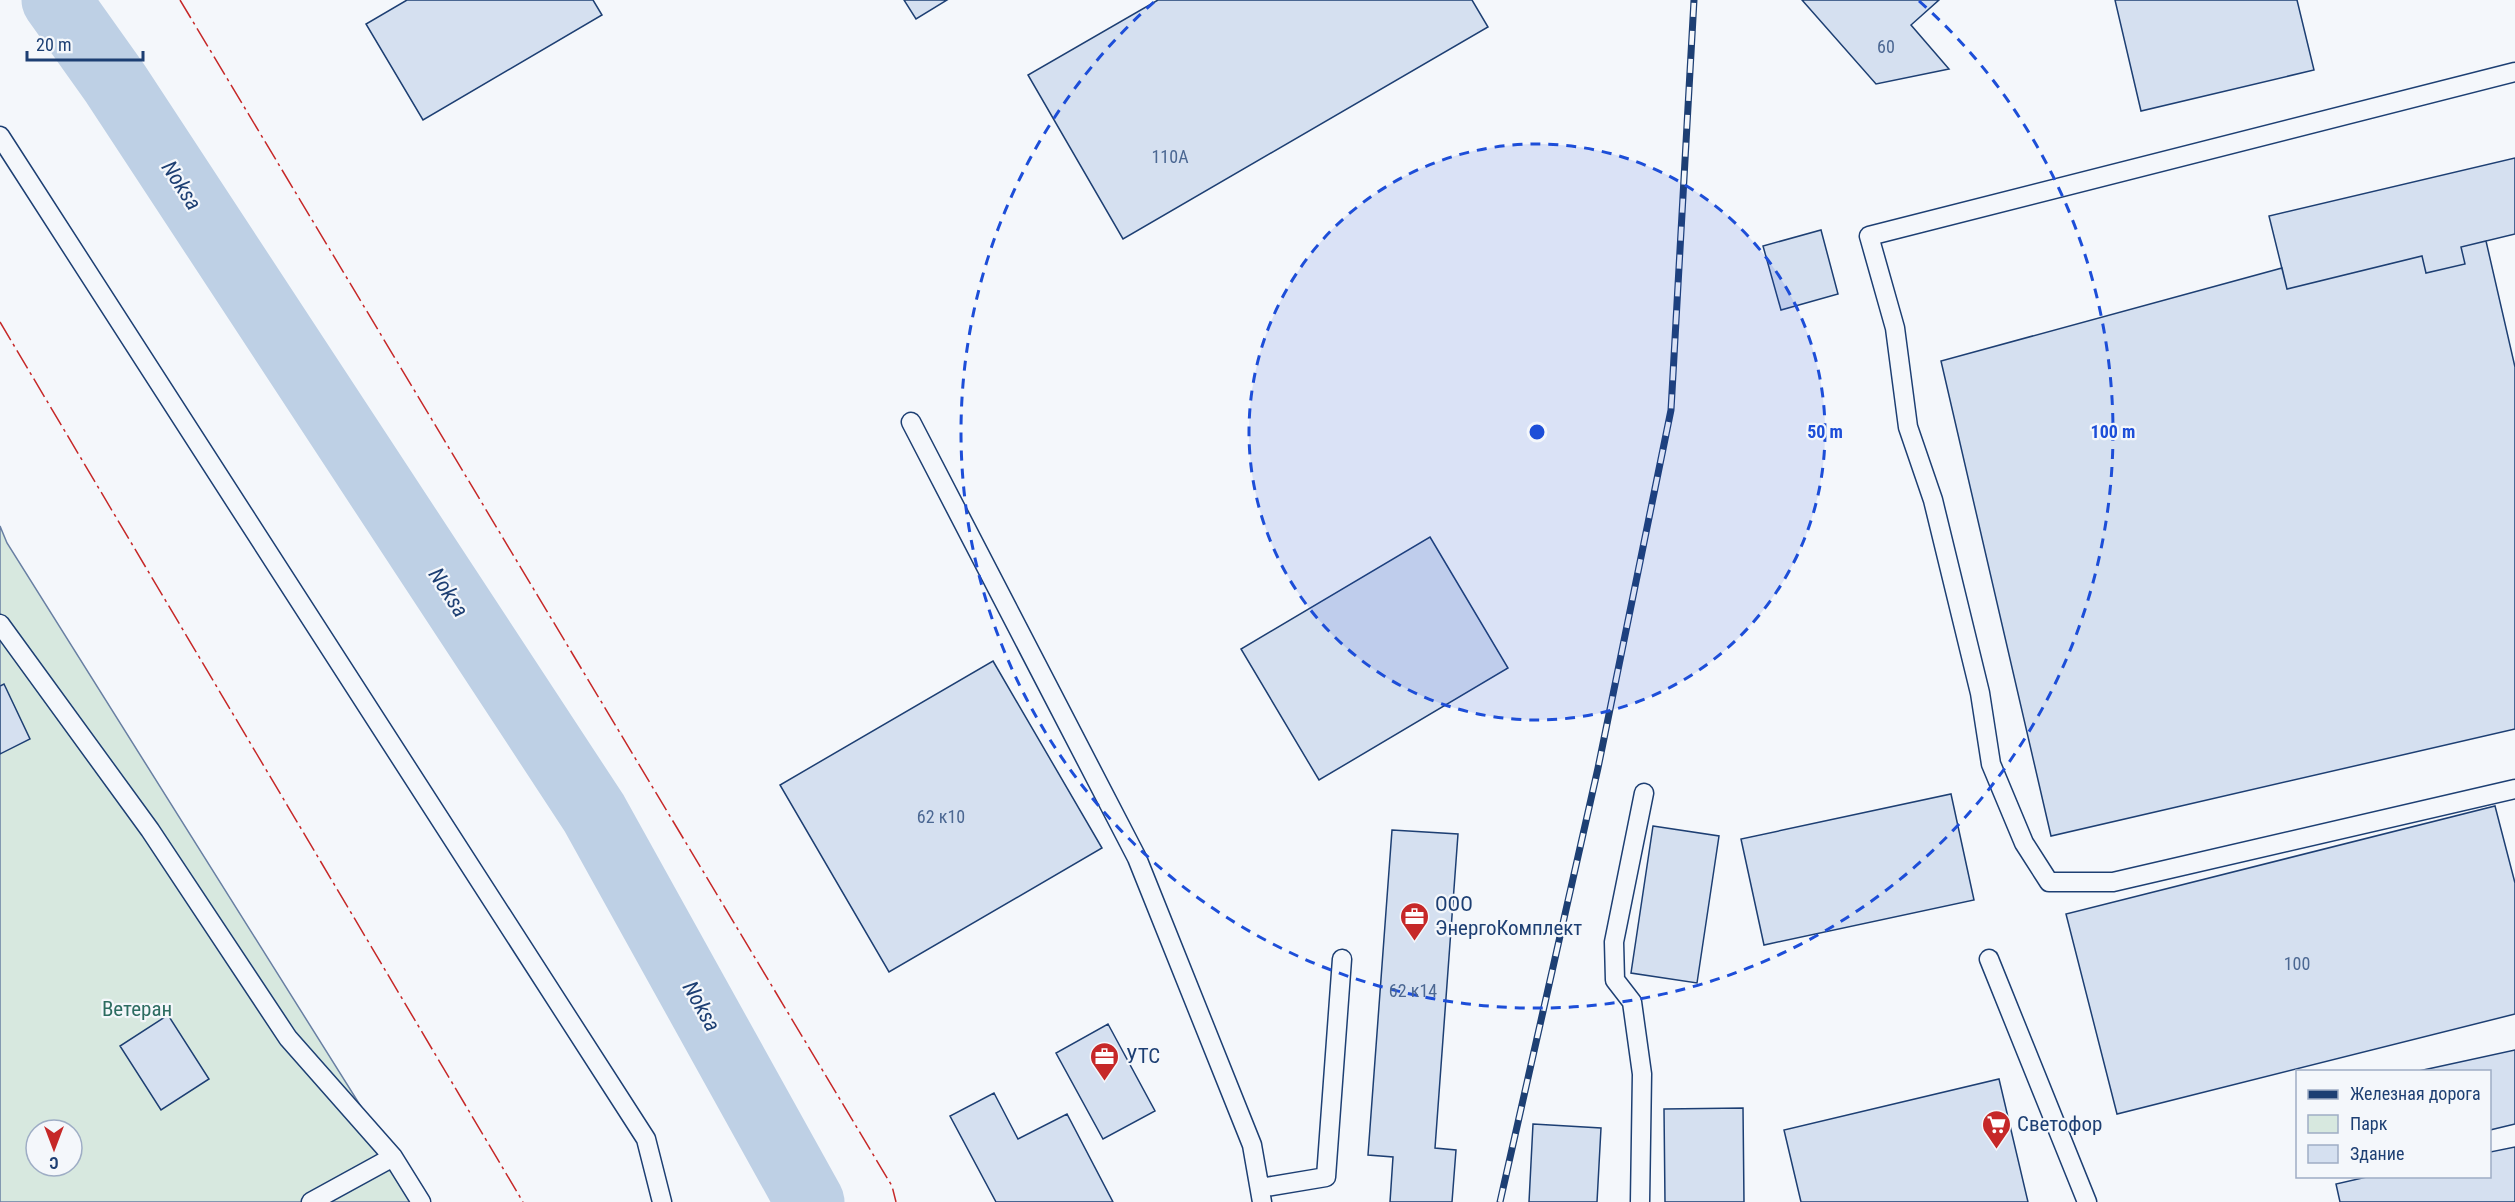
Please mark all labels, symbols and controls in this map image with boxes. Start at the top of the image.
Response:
scale bar [27,24,142,62]
text: 20 m [36,34,71,55]
house number: 60 [1877,36,1895,57]
house number: 110А [1151,146,1189,167]
water label: Noksa [157,156,207,215]
text: 50 m [1807,421,1843,442]
text: 100 m [2091,421,2135,442]
centre of rings [1527,422,1547,442]
water label: Noksa [424,563,474,622]
house number: 62 к10 [917,806,965,827]
place label: ООО ЭнергоКомплект [1435,892,1582,940]
office icon: ООО ЭнергоКомплект [1398,900,1430,942]
house number: 100 [2284,953,2310,974]
water label: Noksa [678,977,725,1036]
house number: 62 к14 [1389,980,1437,1001]
park label: Ветеран [102,997,172,1021]
office icon: УТС [1089,1040,1121,1082]
place label: УТС [1126,1044,1160,1068]
legend [2296,1070,2491,1178]
text: Железная дорога [2350,1083,2481,1104]
supermarket icon: Светофор [1980,1108,2012,1150]
place label: Светофор [2017,1112,2102,1136]
text: Парк [2350,1113,2388,1134]
north arrow [24,1118,84,1178]
text: Здание [2350,1143,2404,1164]
text: С [49,1153,59,1172]

